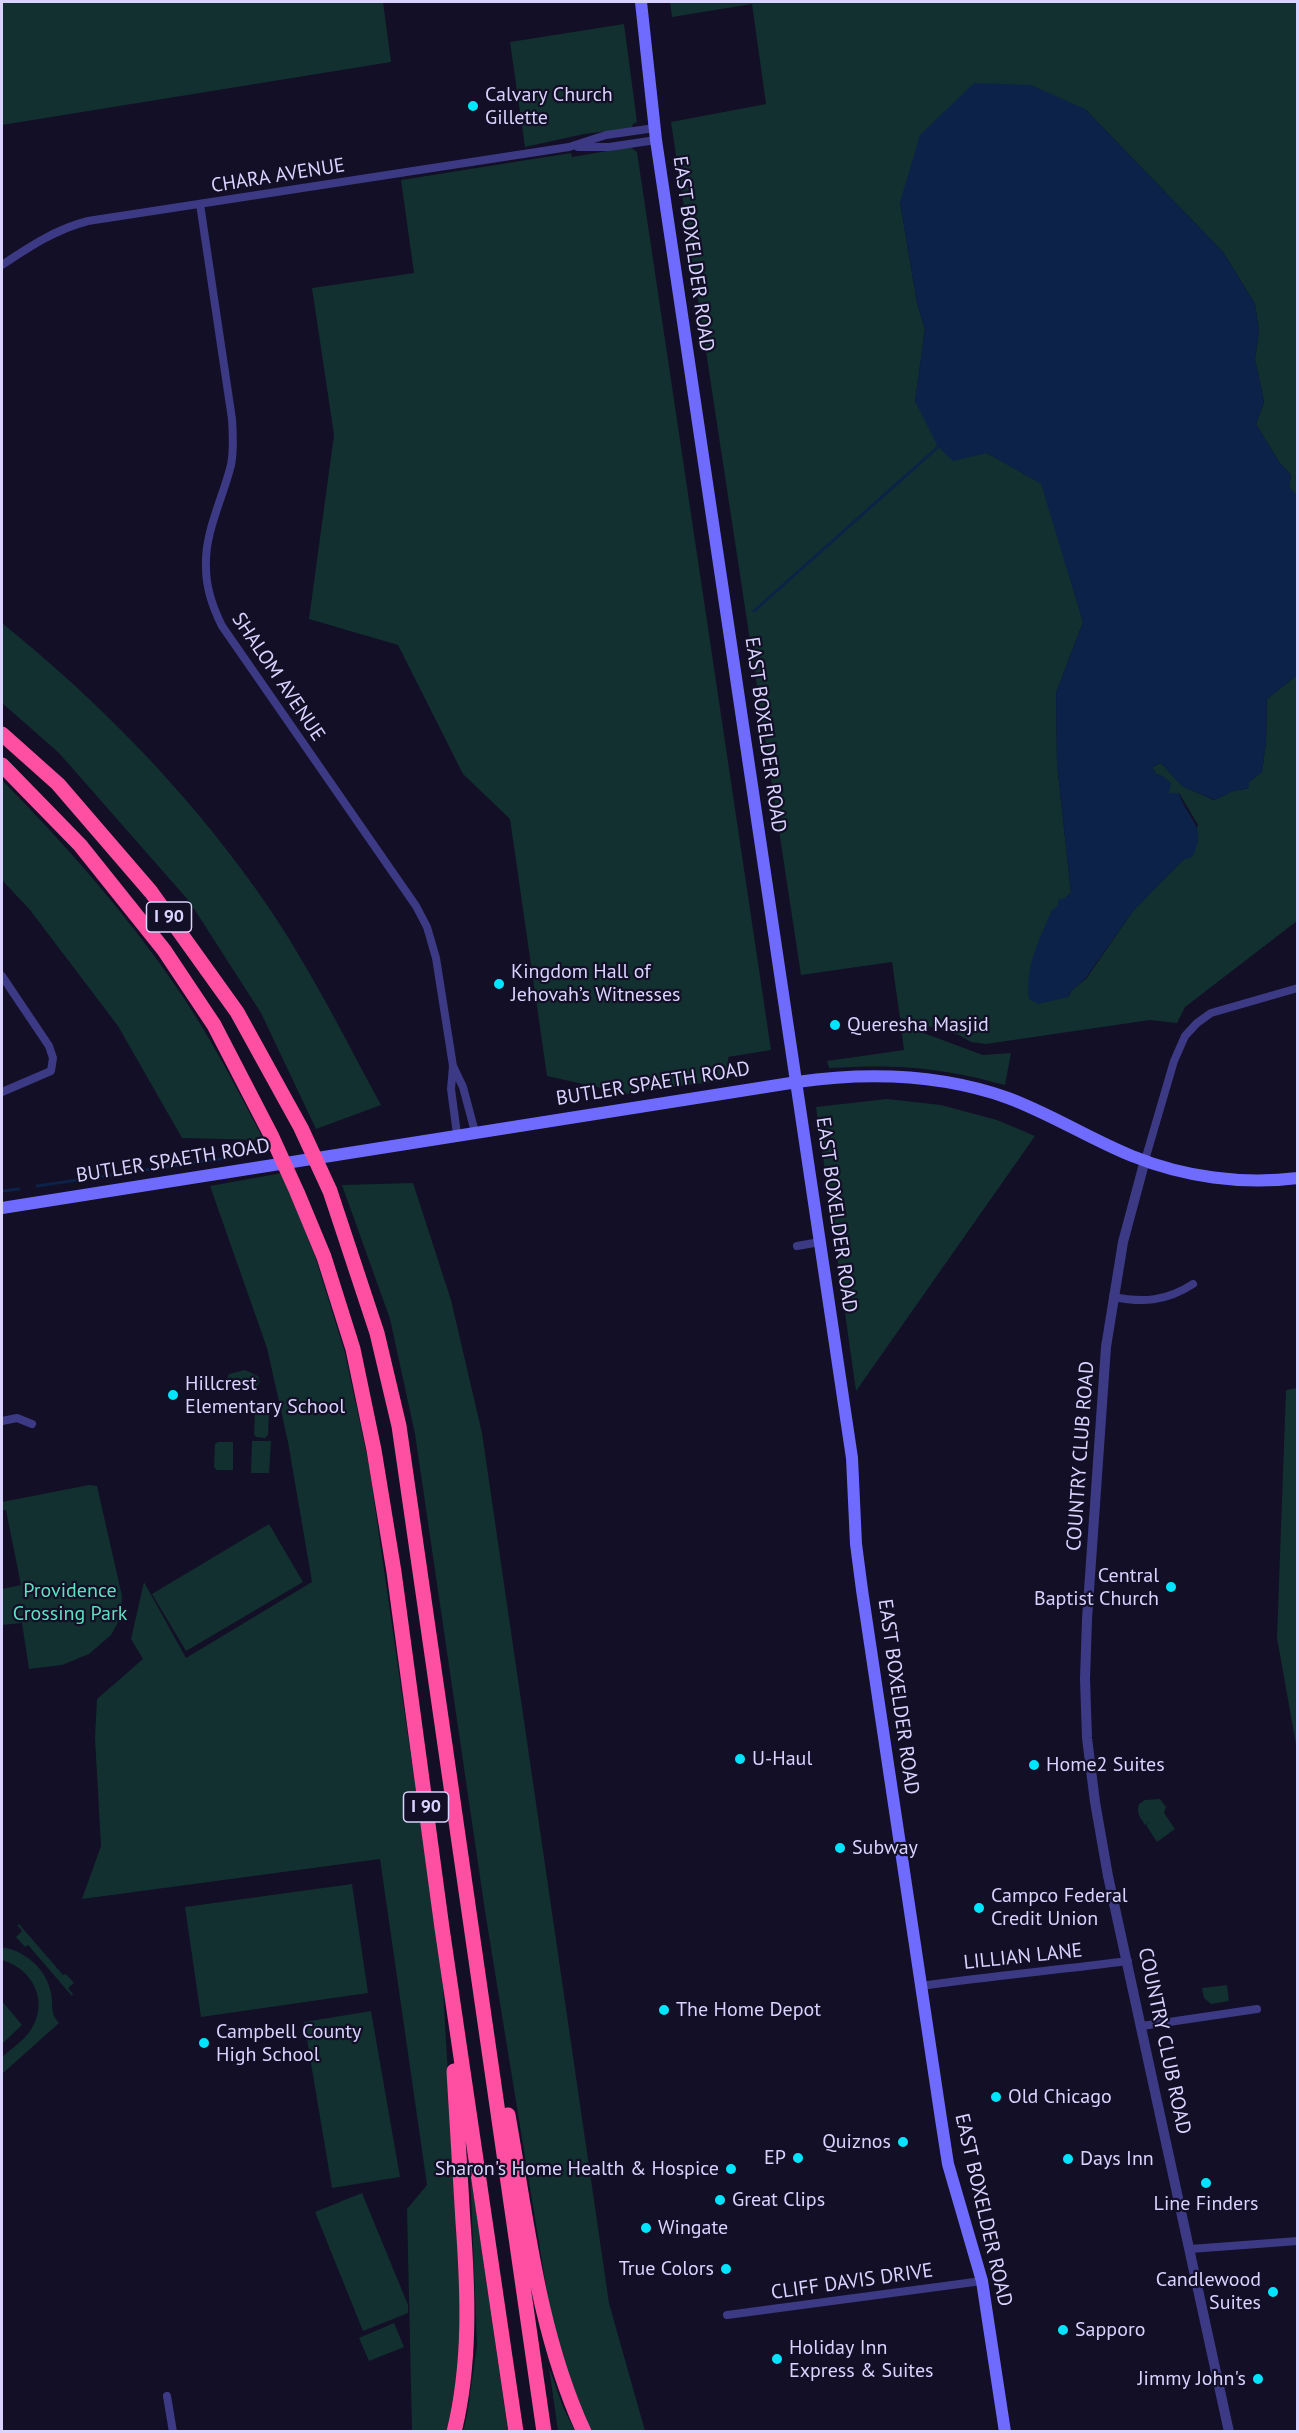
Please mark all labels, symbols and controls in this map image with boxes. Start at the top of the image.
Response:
place label: Calvary Church Gillette [485,83,613,130]
marker: Calvary Church Gillette [466,99,480,113]
street label: CHARA AVENUE [209,154,347,198]
street label: EAST BOXELDER ROAD [667,155,719,353]
street label: SHALOM AVENUE [226,608,330,746]
street label: EAST BOXELDER ROAD [739,636,791,834]
road number: I 90 [146,902,192,932]
place label: Kingdom Hall of Jehovah’s Witnesses [511,960,681,1007]
marker: Kingdom Hall of Jehovah’s Witnesses [492,977,506,991]
place label: Queresha Masjid [847,1013,989,1037]
marker: Queresha Masjid [828,1018,842,1032]
street label: BUTLER SPAETH ROAD [554,1057,752,1111]
street label: EAST BOXELDER ROAD [810,1116,862,1314]
street label: BUTLER SPAETH ROAD [74,1134,272,1188]
street label: COUNTRY CLUB ROAD [1062,1360,1100,1552]
place label: Hillcrest Elementary School [185,1372,345,1419]
marker: Hillcrest Elementary School [166,1388,180,1402]
place label: Central Baptist Church [1034,1564,1159,1611]
park label: Providence Crossing Park [13,1579,127,1626]
marker: Central Baptist Church [1164,1580,1178,1594]
street label: EAST BOXELDER ROAD [872,1598,924,1796]
place label: U-Haul [752,1747,812,1771]
marker: U-Haul [733,1752,747,1766]
place label: Home2 Suites [1046,1753,1165,1777]
marker: Home2 Suites [1027,1758,1041,1772]
road number: I 90 [404,1792,448,1822]
place label: Subway [852,1836,918,1860]
marker: Subway [833,1841,847,1855]
place label: Campco Federal Credit Union [991,1884,1128,1931]
marker: Campco Federal Credit Union [972,1901,986,1915]
street label: LILLIAN LANE [962,1939,1084,1975]
street label: COUNTRY CLUB ROAD [1132,1945,1196,2137]
place label: The Home Depot [676,1998,821,2022]
marker: The Home Depot [657,2003,671,2017]
place label: Campbell County High School [216,2020,361,2067]
marker: Campbell County High School [197,2036,211,2050]
place label: Old Chicago [1008,2085,1112,2109]
marker: Old Chicago [989,2090,1003,2104]
street label: EAST BOXELDER ROAD [949,2111,1017,2309]
place label: Quiznos [822,2130,891,2154]
marker: Quiznos [896,2135,910,2149]
place label: EP [764,2146,786,2170]
place label: Days Inn [1080,2147,1154,2171]
marker: EP [791,2151,805,2165]
marker: Days Inn [1061,2152,1075,2166]
place label: Sharon's Home Health & Hospice [435,2157,719,2181]
marker: Sharon's Home Health & Hospice [724,2162,738,2176]
marker: Line Finders [1199,2176,1213,2190]
place label: Great Clips [732,2188,825,2212]
place label: Line Finders [1154,2192,1258,2216]
marker: Great Clips [713,2193,727,2207]
place label: Wingate [658,2216,728,2240]
marker: Wingate [639,2221,653,2235]
place label: True Colors [619,2257,714,2281]
street label: CLIFF DAVIS DRIVE [770,2259,934,2305]
marker: True Colors [719,2262,733,2276]
place label: Candlewood Suites [1156,2268,1261,2315]
marker: Candlewood Suites [1266,2285,1280,2299]
place label: Sapporo [1075,2318,1145,2342]
marker: Sapporo [1056,2323,1070,2337]
place label: Holiday Inn Express & Suites [789,2336,933,2383]
marker: Holiday Inn Express & Suites [770,2352,784,2366]
place label: Jimmy John's [1138,2367,1246,2391]
marker: Jimmy John's [1251,2372,1265,2386]

